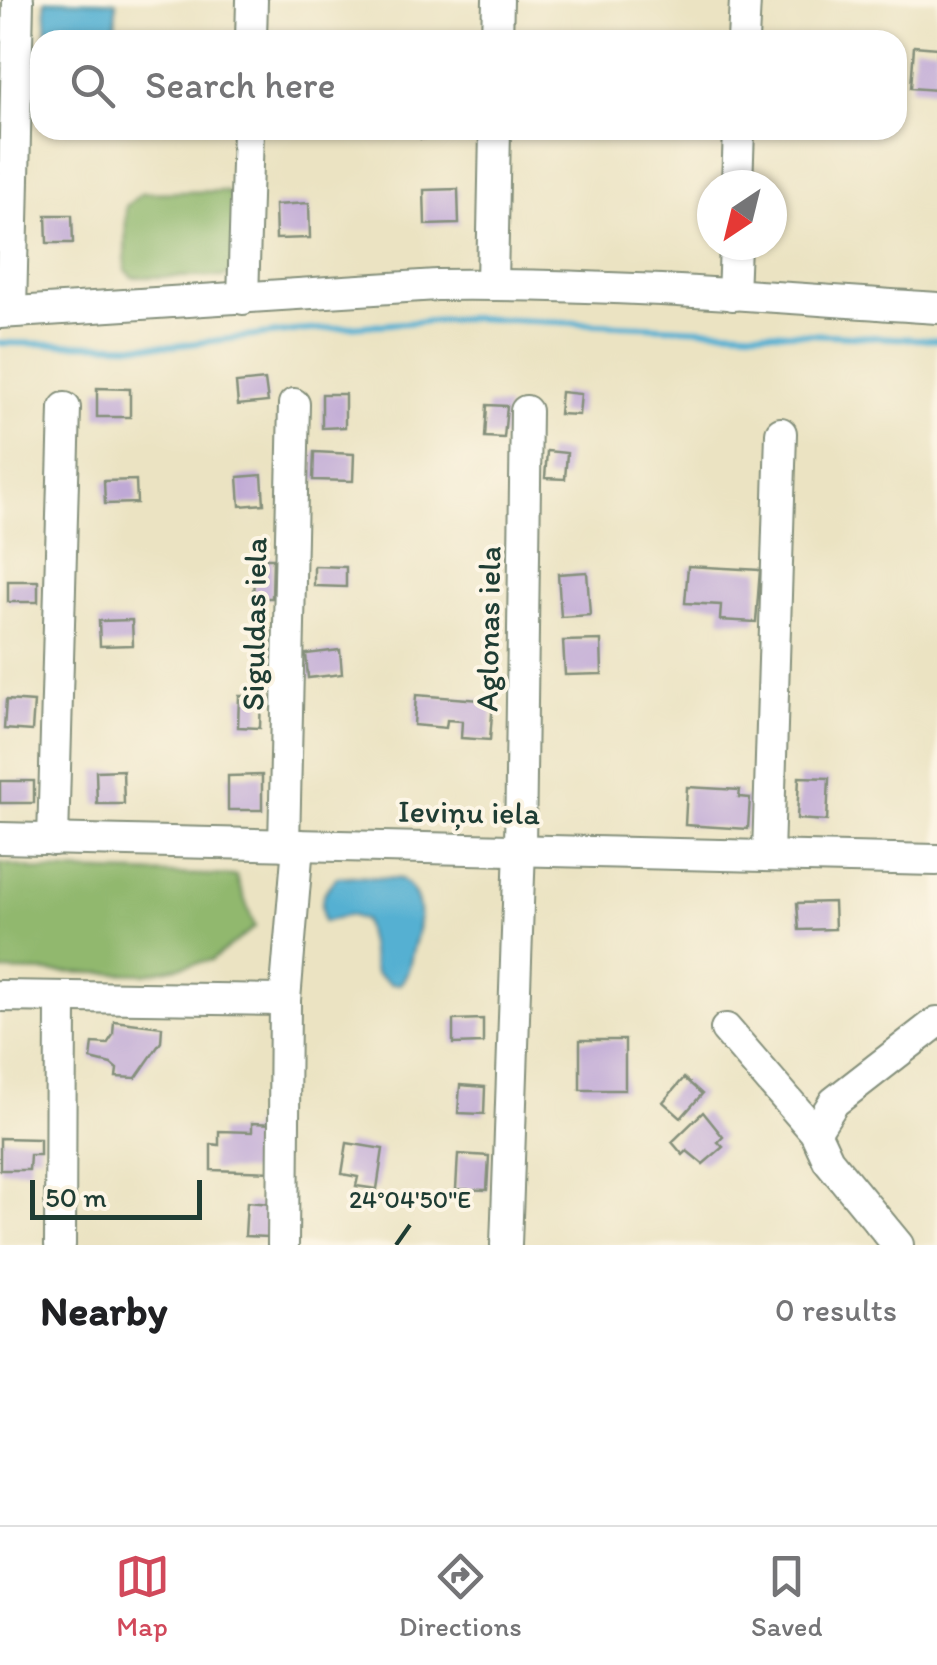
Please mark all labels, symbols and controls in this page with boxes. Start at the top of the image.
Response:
search box [30,30,907,140]
icon: search [65,58,120,113]
text: Search here [145,62,336,108]
north arrow [697,170,787,260]
street label: Siguldas iela [233,536,275,711]
street label: Aglonas iela [468,545,508,712]
street label: Ieviņu iela [398,792,541,832]
scale bar [30,1175,202,1220]
text: 50 m [45,1180,107,1214]
text: 24°04'50"E [349,1184,471,1214]
text: Nearby [40,1285,167,1336]
text: 0 results [775,1291,897,1329]
tab: Map [115,1549,170,1643]
tab: Directions [399,1549,522,1643]
tab: Saved [751,1549,822,1643]

